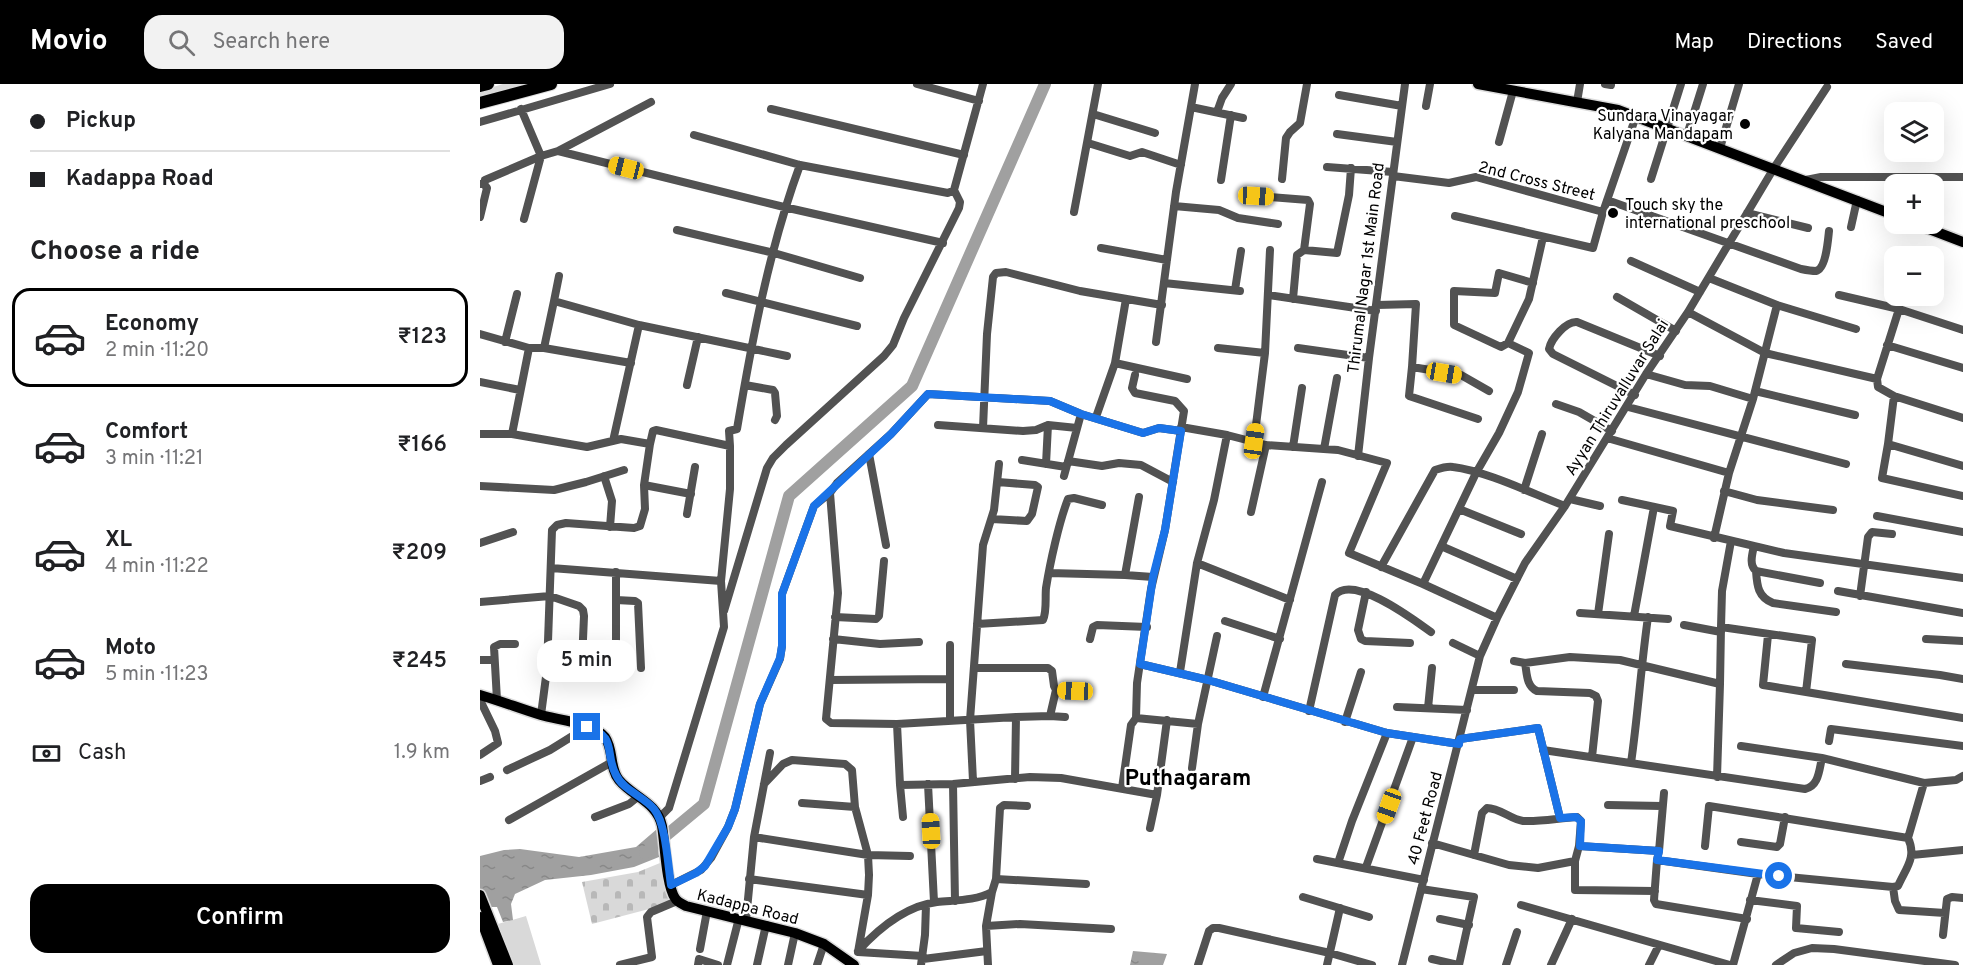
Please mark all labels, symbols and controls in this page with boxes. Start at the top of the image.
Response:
search box [144,15,564,69]
text: Movio [30,24,108,60]
icon: search [165,26,198,59]
text: Search here [213,29,330,56]
text: Map [1674,29,1714,56]
text: Directions [1747,29,1842,56]
text: Saved [1875,29,1933,56]
map controls [1884,102,1944,306]
button: layers [1884,102,1944,162]
place label: Sundara Vinayagar Kalyana Mandapam [1593,107,1733,145]
text: Pickup [66,108,136,135]
marker: Sundara Vinayagar Kalyana Mandapam [1738,117,1752,131]
car [606,155,646,181]
street label: 2nd Cross Street [1476,158,1597,206]
street label: Thirumal Nagar 1st Main Road [1344,162,1390,375]
text: Kadappa Road [66,166,214,193]
button: + [1884,174,1944,234]
car [1238,186,1274,206]
place label: Touch sky the international preschool [1625,196,1790,234]
marker: Touch sky the international preschool [1606,206,1620,220]
text: Choose a ride [30,235,200,269]
button: − [1884,246,1944,306]
icon: car [33,311,87,365]
text: Economy [105,311,199,338]
street label: Ayyan Thiruvalluvar Salai [1561,316,1674,480]
text: ₹123 [397,324,447,351]
text: 2 min · 11:20 [105,338,209,364]
car [1425,361,1463,385]
icon: car [33,419,87,473]
text: Comfort [105,419,188,446]
car [1243,422,1265,460]
text: ₹166 [397,432,447,459]
text: 3 min · 11:21 [105,446,204,472]
icon: car [33,527,87,581]
text: XL [105,527,132,554]
text: ₹209 [391,540,447,567]
text: 4 min · 11:22 [105,554,209,580]
icon: car [33,635,87,689]
text: Moto [105,635,156,662]
callout: 5 min [537,640,636,682]
text: ₹245 [392,648,447,675]
text: 5 min [561,648,612,674]
text: 5 min · 11:23 [105,662,209,688]
car [1057,681,1093,701]
route end [573,713,600,740]
icon: cash [30,737,63,770]
text: Cash [78,740,127,767]
text: 1.9 km [394,740,450,766]
district label: Puthagaram [1125,766,1251,793]
street label: 40 Feet Road [1404,770,1448,867]
car [1374,786,1404,826]
car [921,813,941,849]
route start [1765,862,1792,889]
button: Confirm [30,884,450,953]
street label: Kadappa Road [695,886,800,930]

